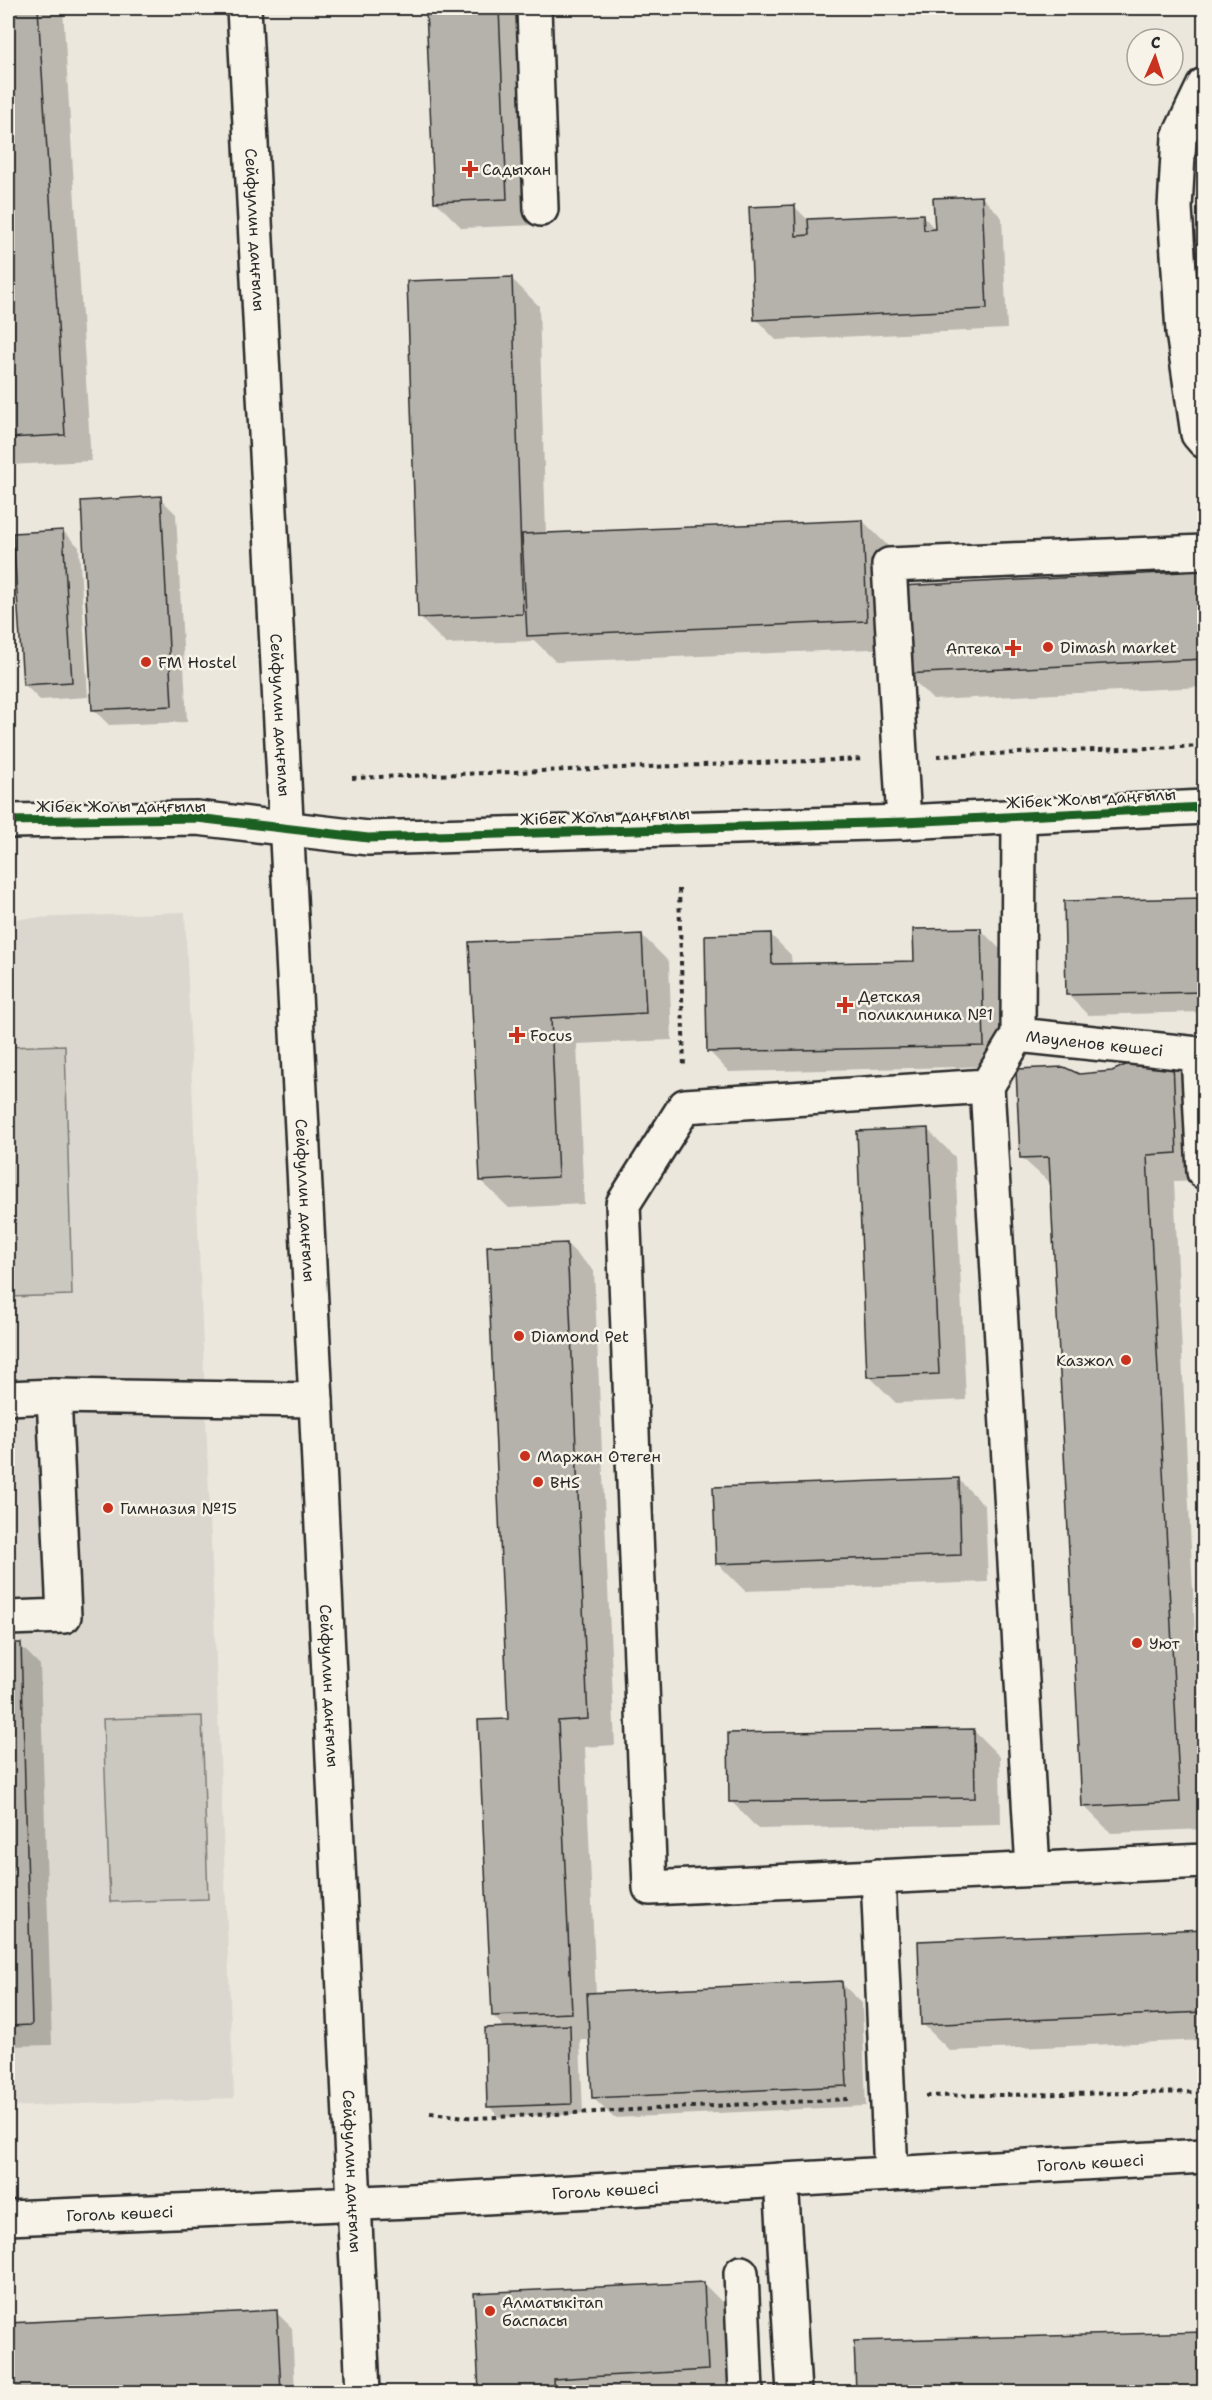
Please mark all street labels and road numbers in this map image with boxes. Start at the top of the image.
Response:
street label: Сейфуллин даңғылы [240,148,270,312]
street label: Сейфуллин даңғылы [265,633,295,797]
street label: Жібек Жолы даңғылы [1006,784,1177,813]
street label: Жібек Жолы даңғылы [36,796,206,817]
street label: Жібек Жолы даңғылы [520,803,690,830]
street label: Мәуленов көшесі [1025,1026,1164,1061]
street label: Сейфуллин даңғылы [290,1118,320,1283]
street label: Сейфуллин даңғылы [315,1604,343,1768]
street label: Сейфуллин даңғылы [338,2089,366,2253]
street label: Гоголь көшесі [1036,2149,1145,2177]
street label: Гоголь көшесі [551,2177,660,2204]
street label: Гоголь көшесі [66,2201,174,2227]

